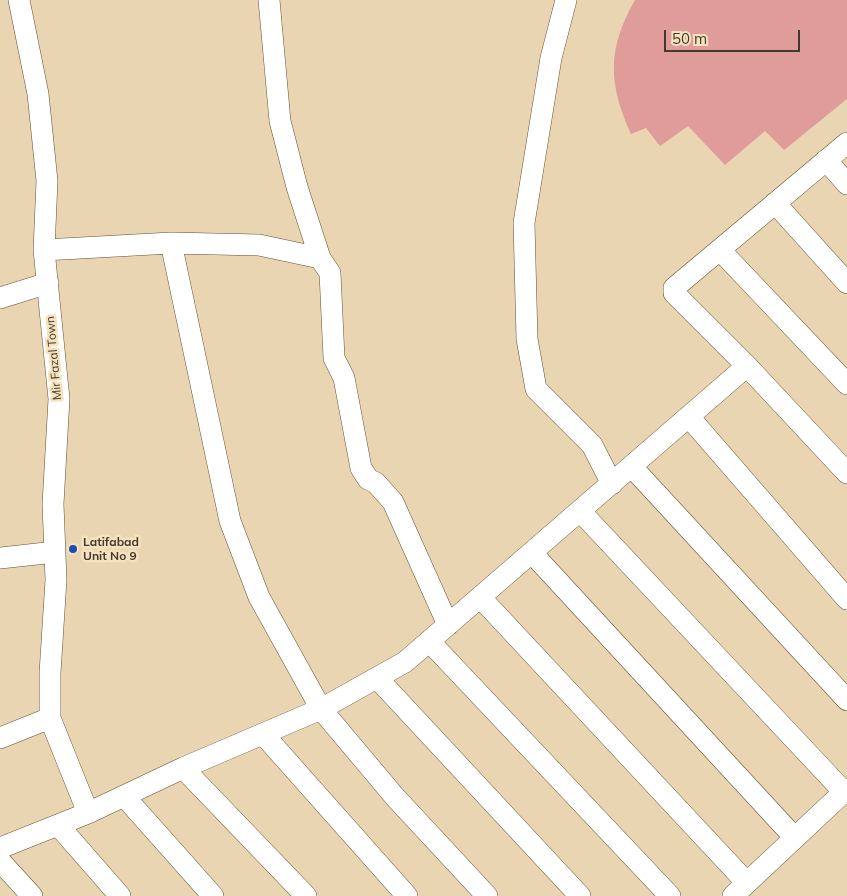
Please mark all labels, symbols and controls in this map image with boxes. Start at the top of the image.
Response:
scale bar [667,20,803,52]
text: 50 m [672,29,707,48]
street label: Mir Fazal Town [43,315,65,401]
place label: Latifabad Unit No 9 [83,535,139,563]
marker: Latifabad Unit No 9 [67,543,79,555]

